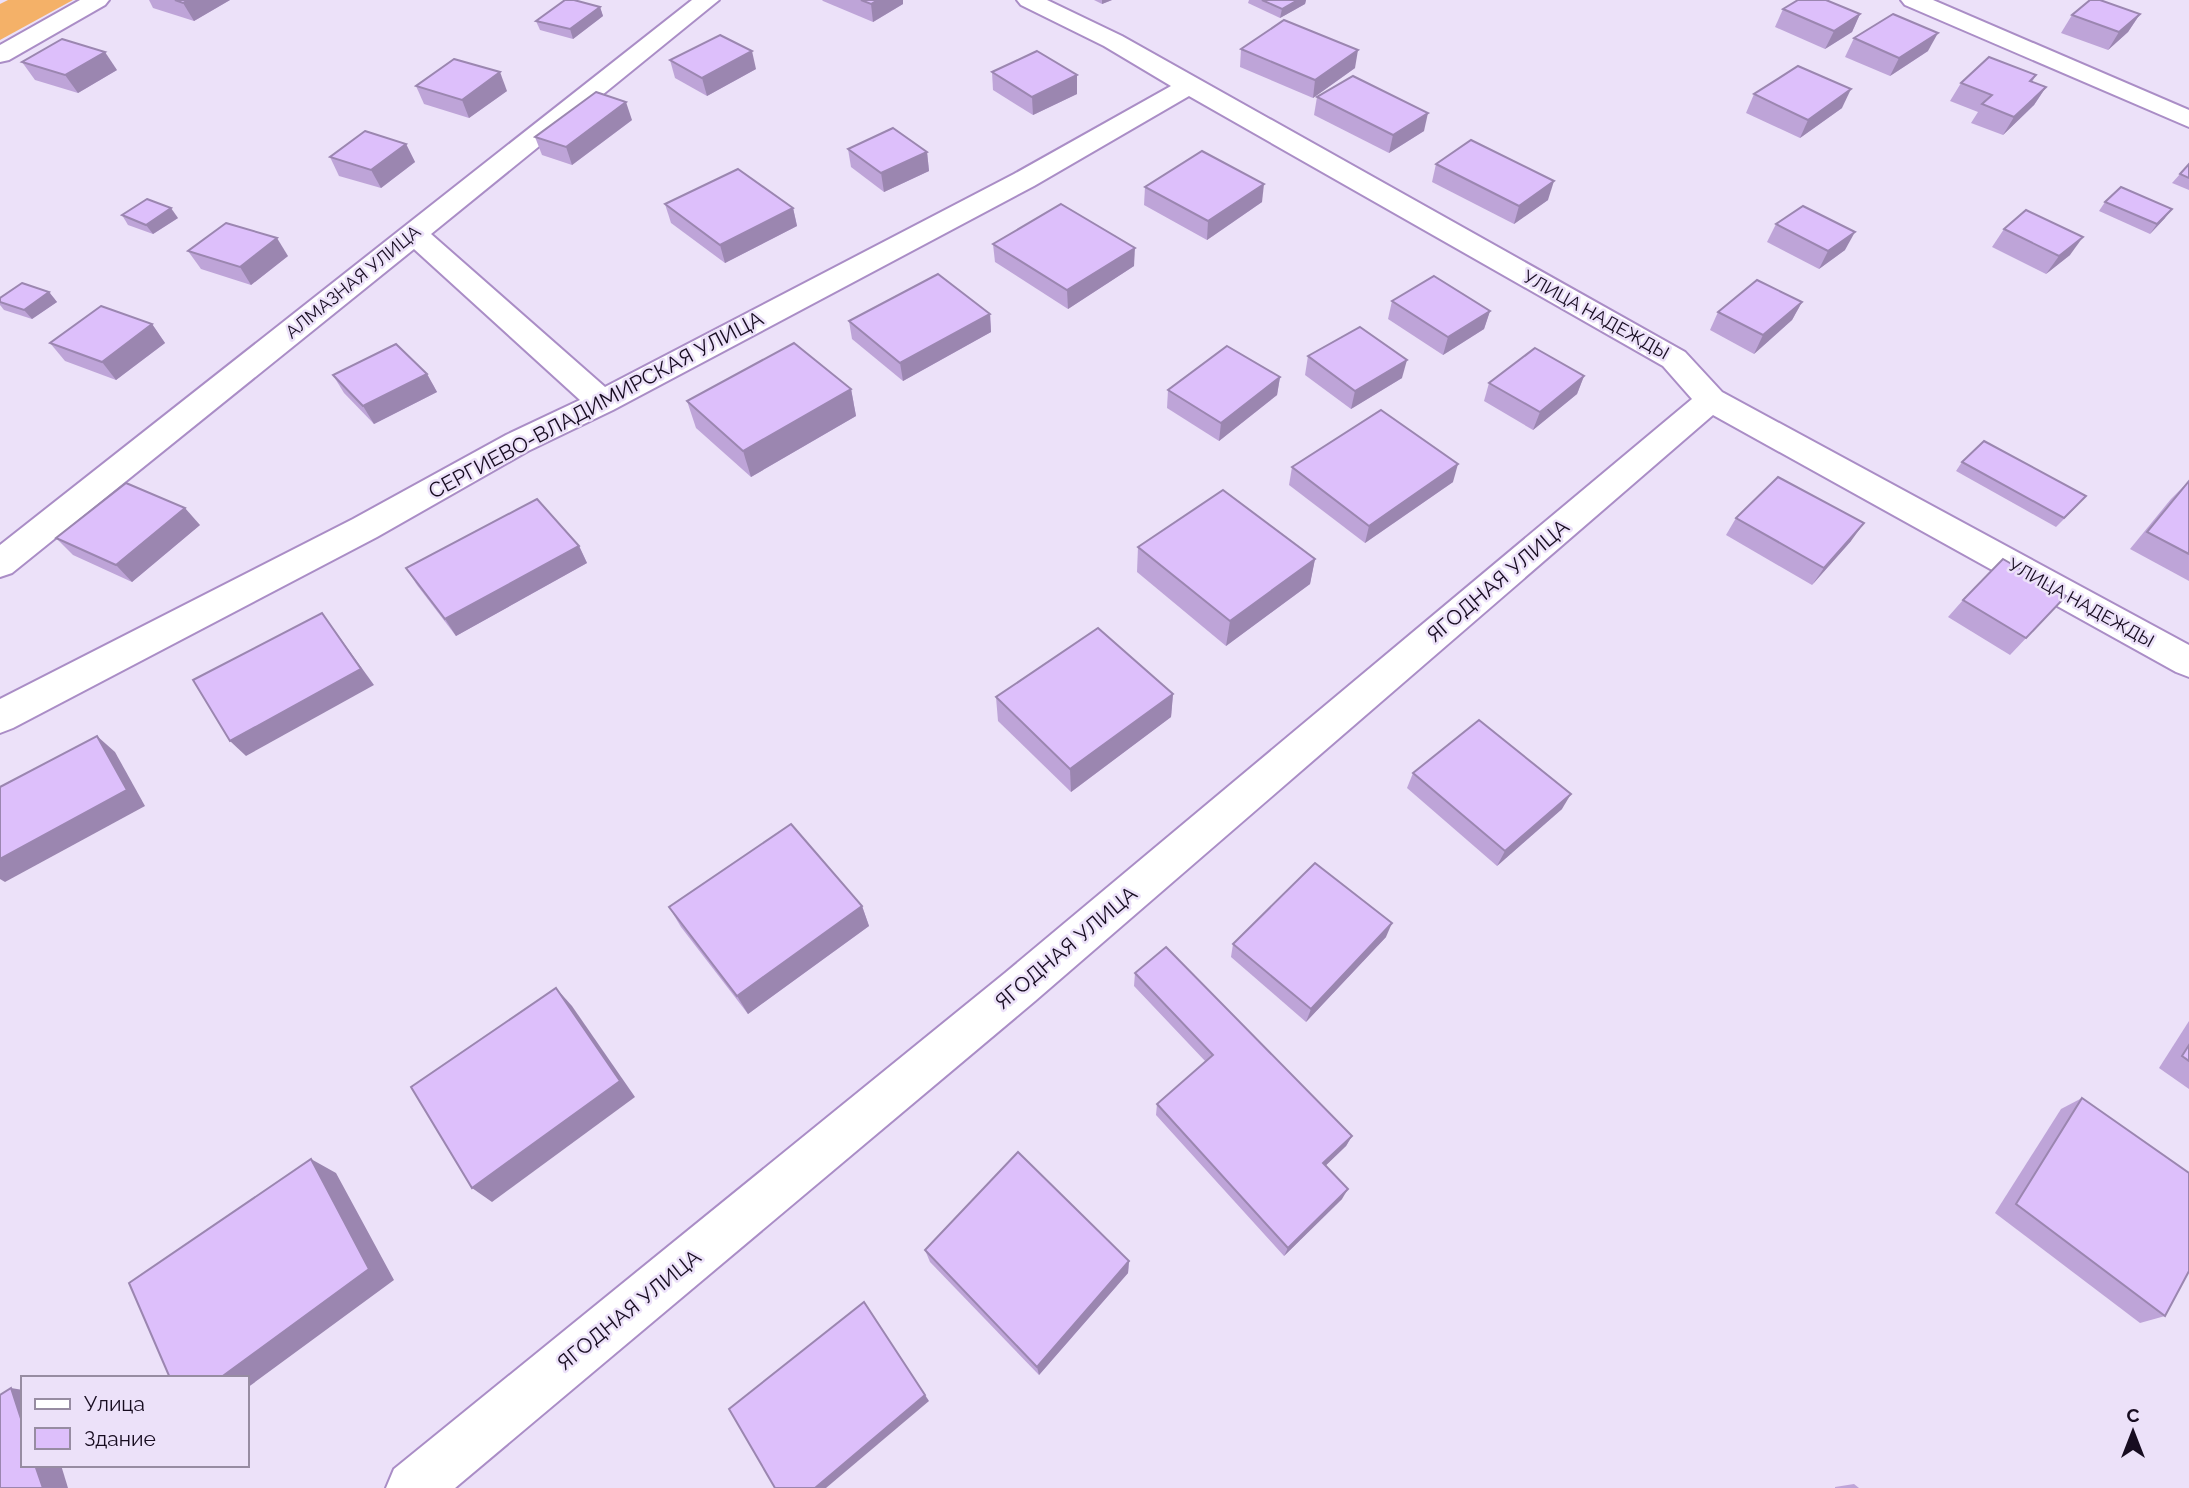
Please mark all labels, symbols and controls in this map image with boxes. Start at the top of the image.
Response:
street label: АЛМАЗНАЯ УЛИЦА [281,221,424,343]
street label: УЛИЦА НАДЕЖДЫ [1520,266,1673,363]
street label: СЕРГИЕВО-ВЛАДИМИРСКАЯ УЛИЦА [424,305,767,504]
street label: ЯГОДНАЯ УЛИЦА [1422,514,1574,647]
street label: УЛИЦА НАДЕЖДЫ [2005,554,2158,651]
street label: ЯГОДНАЯ УЛИЦА [990,881,1142,1014]
street label: ЯГОДНАЯ УЛИЦА [552,1244,706,1375]
legend [21,1376,248,1467]
text: Улица [84,1391,145,1416]
north arrow [2098,1397,2168,1467]
text: С [2126,1404,2140,1426]
text: Здание [84,1426,156,1451]

